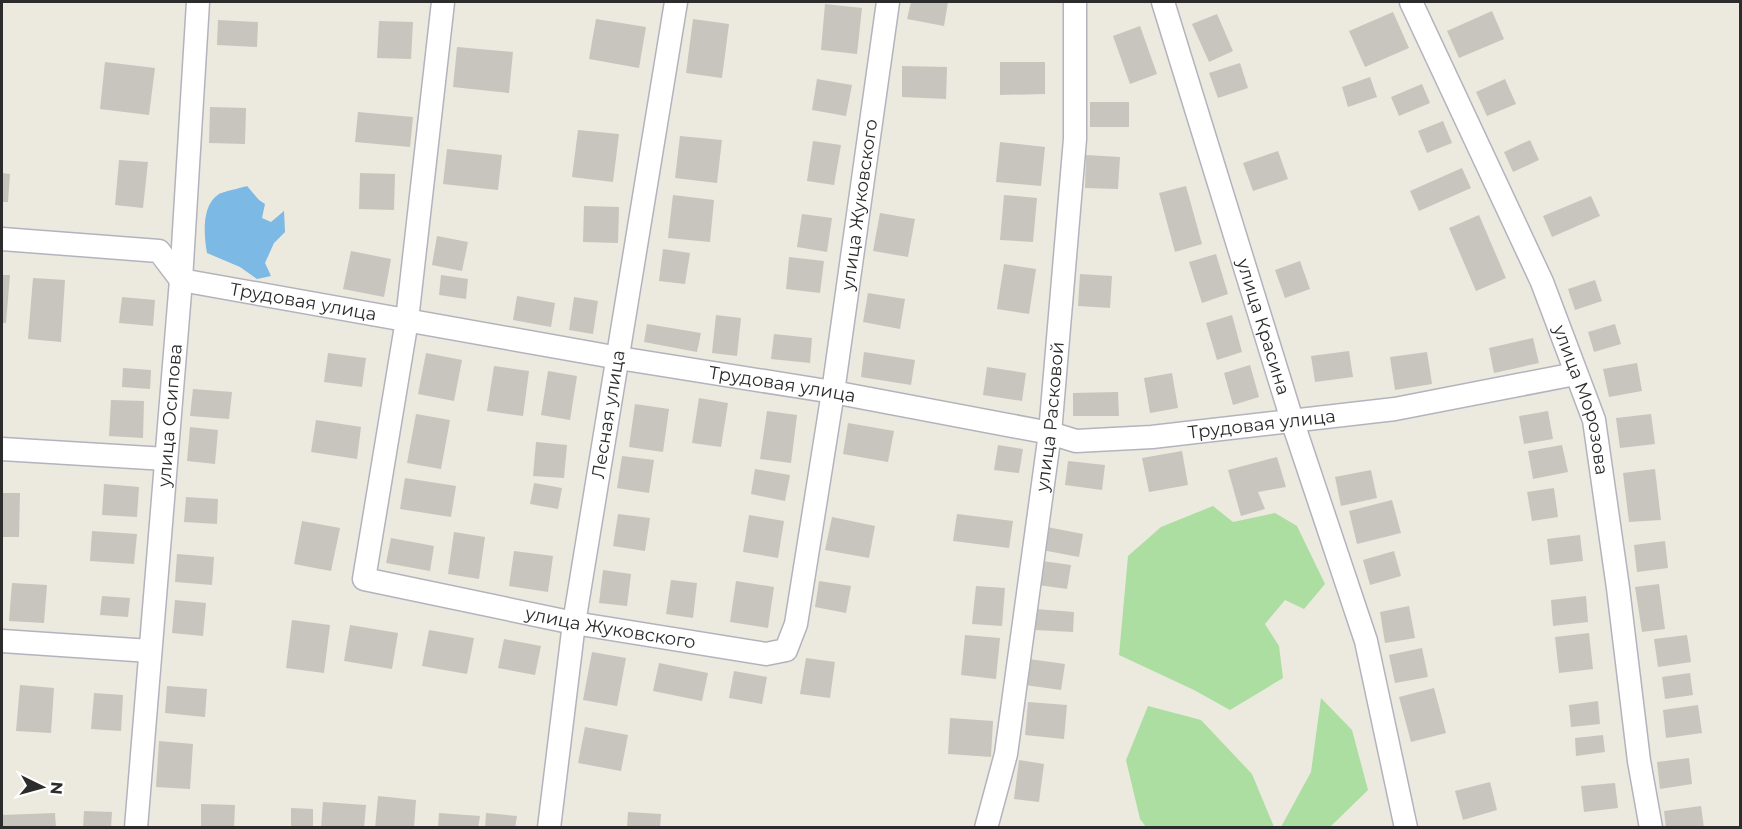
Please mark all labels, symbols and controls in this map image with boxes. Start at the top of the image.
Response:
street label: улица Жуковского [836,118,882,293]
street label: улица Красина [1232,255,1295,398]
street label: Трудовая улица [228,278,378,326]
street label: улица Морозова [1548,321,1613,476]
street label: улица Расковой [1031,341,1069,494]
street label: улица Осипова [153,343,187,489]
street label: Лесная улица [587,348,630,480]
street label: Трудовая улица [707,361,857,407]
street label: Трудовая улица [1187,405,1337,444]
street label: улица Жуковского [522,602,697,653]
north arrow [12,757,72,817]
text: N [46,781,66,796]

